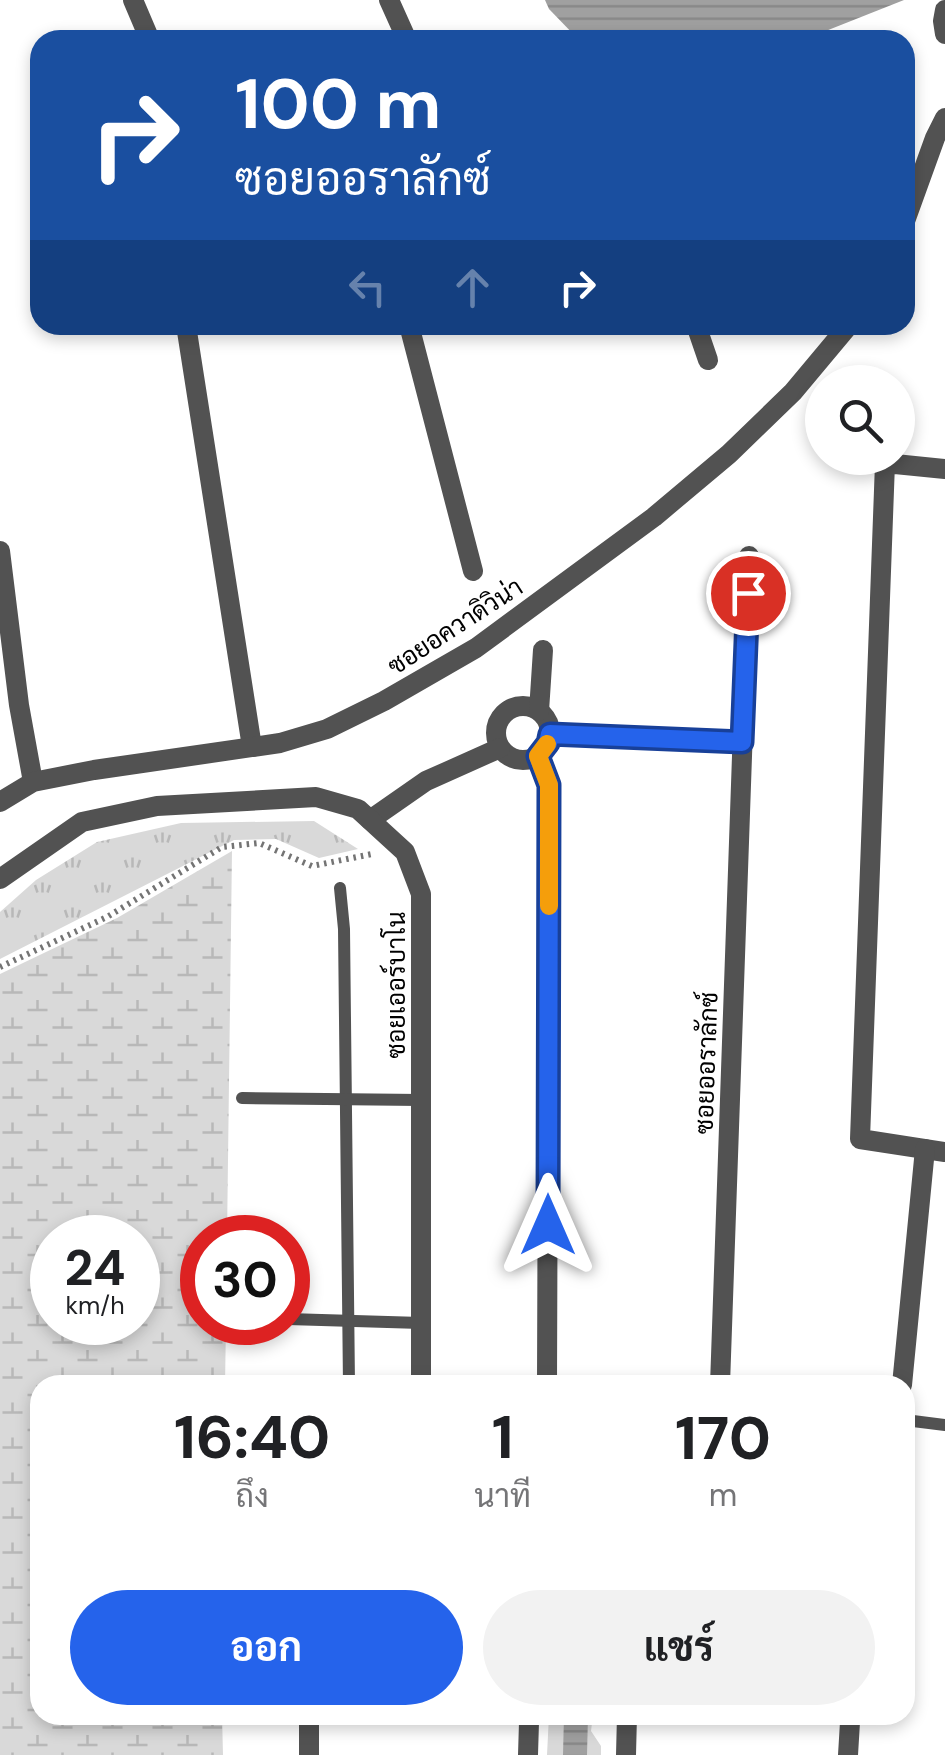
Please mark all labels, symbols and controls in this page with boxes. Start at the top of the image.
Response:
text: 100 m [235,59,441,150]
icon: right [70,70,200,200]
text: ซอยออราลักซ์ [235,150,491,209]
icon: left [340,260,395,315]
icon: ahead [445,260,500,315]
icon: right [550,260,605,315]
map controls [805,365,915,475]
button: search [805,365,915,475]
pin [706,551,791,636]
icon: arrive [721,566,776,621]
street label: ซอยอควาดิวิน่า [381,570,529,682]
street label: ซอยเออร์บาโน [379,911,413,1059]
street label: ซอยออราลักซ์ [687,991,725,1135]
position arrow [496,1173,600,1277]
speed limit sign: 30 [180,1215,310,1345]
text: 24 [65,1235,126,1301]
text: km/h [65,1289,125,1322]
text: 16:40 [174,1398,330,1477]
text: 1 [492,1398,514,1477]
text: 170 [675,1399,771,1478]
text: m [709,1474,737,1516]
text: ถึง [236,1475,269,1517]
text: นาที [474,1475,531,1517]
button: ออก [70,1590,463,1705]
button: แชร์ [483,1590,875,1705]

